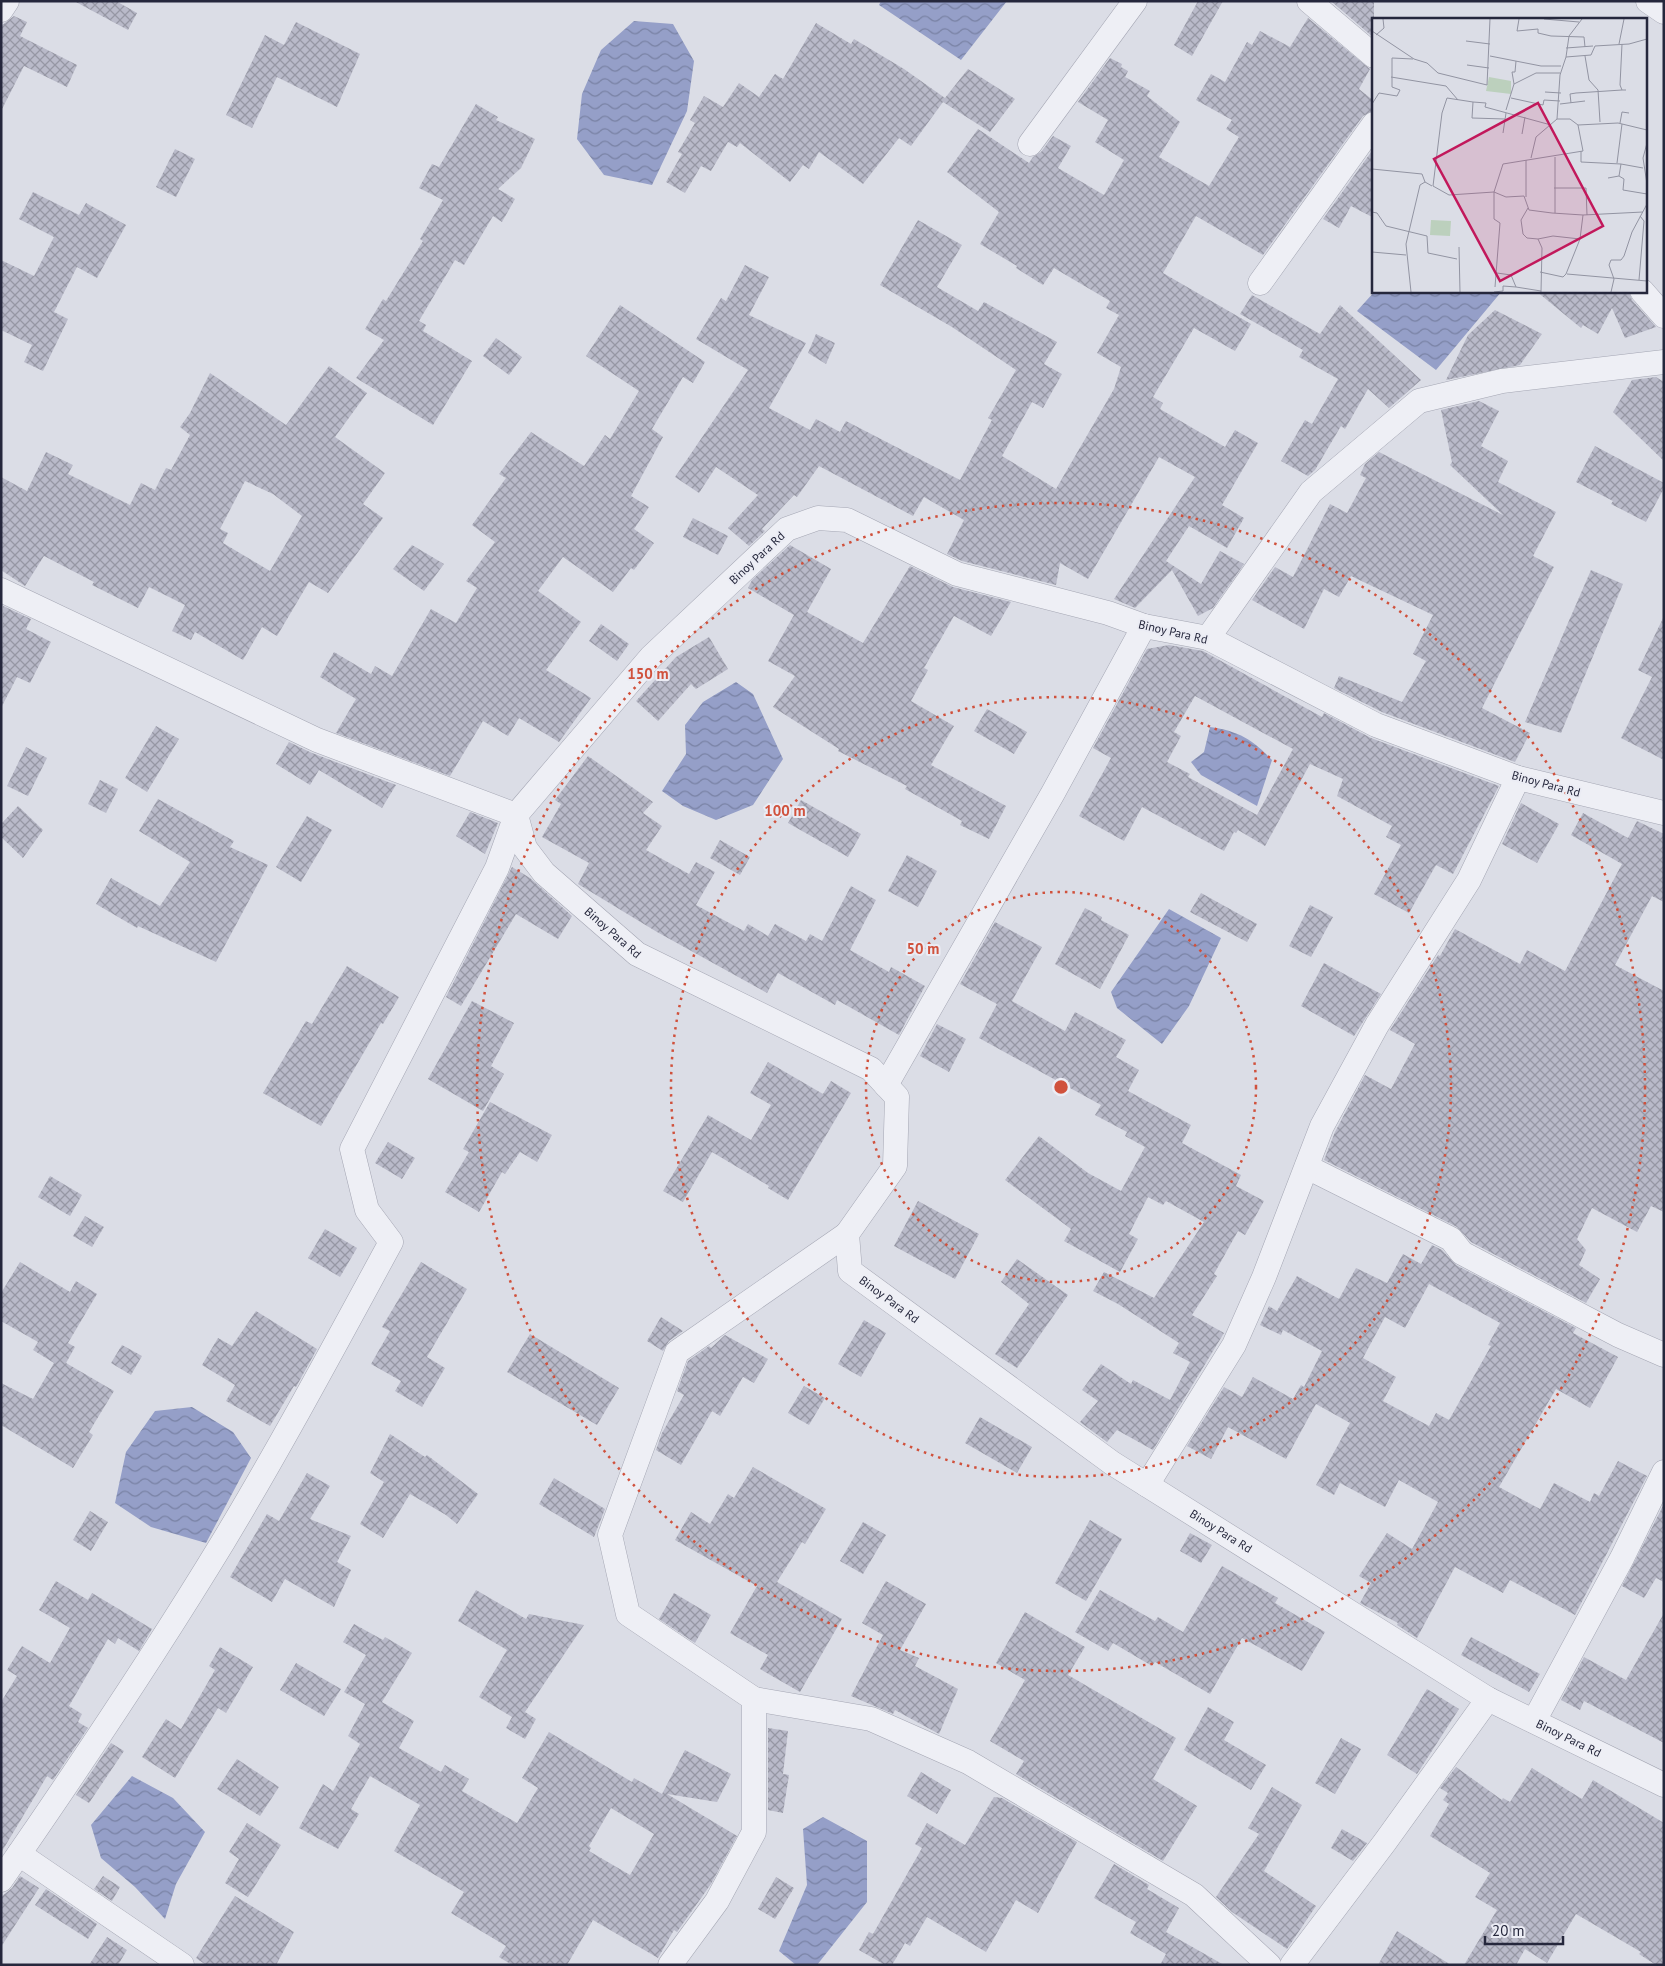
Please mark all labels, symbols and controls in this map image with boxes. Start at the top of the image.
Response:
inset map [1372,18,1648,292]
street label: Binoy Para Rd [726,528,788,587]
street label: Binoy Para Rd [1137,616,1209,647]
text: 150 m [627,664,669,683]
street label: Binoy Para Rd [1510,767,1582,800]
text: 100 m [764,801,806,820]
street label: Binoy Para Rd [581,904,645,961]
text: 50 m [907,939,939,958]
centre of rings [1052,1078,1070,1096]
street label: Binoy Para Rd [856,1272,922,1326]
street label: Binoy Para Rd [1187,1506,1255,1556]
street label: Binoy Para Rd [1534,1716,1604,1760]
scale bar [1485,1914,1562,1946]
text: 20 m [1492,1921,1525,1940]

